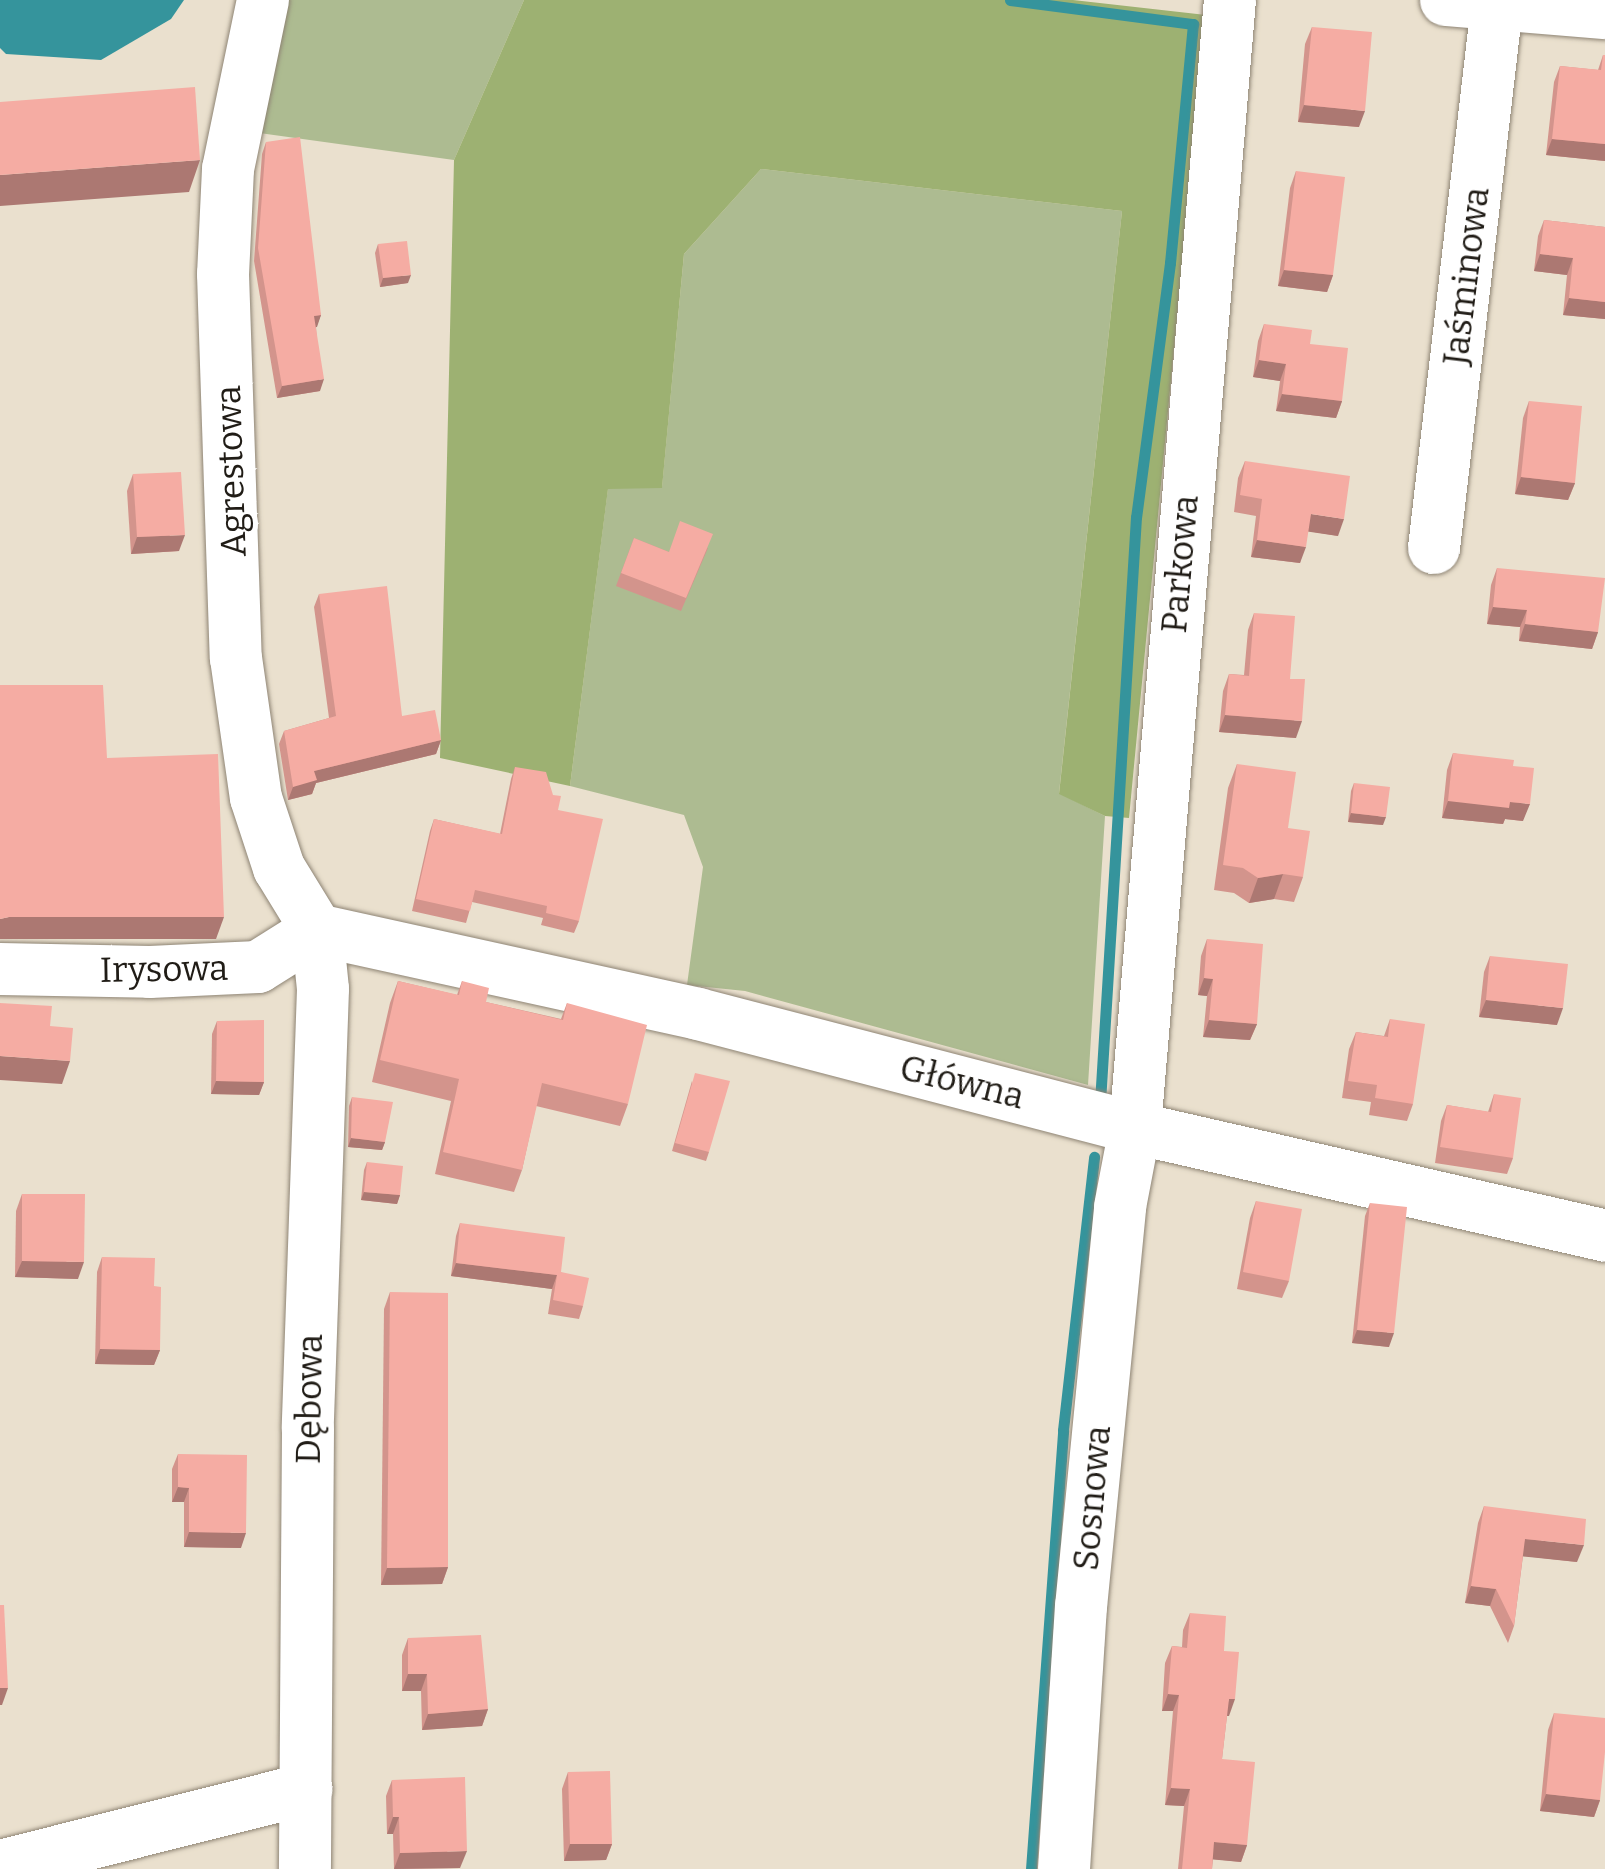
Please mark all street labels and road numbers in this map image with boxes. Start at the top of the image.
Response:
street label: Jaśminowa [1434,185,1498,367]
street label: Agrestowa [207,385,255,557]
street label: Parkowa [1153,493,1207,635]
street label: Irysowa [99,947,229,991]
street label: Główna [896,1046,1028,1118]
street label: Dębowa [287,1334,331,1464]
street label: Sosnowa [1065,1424,1119,1572]

